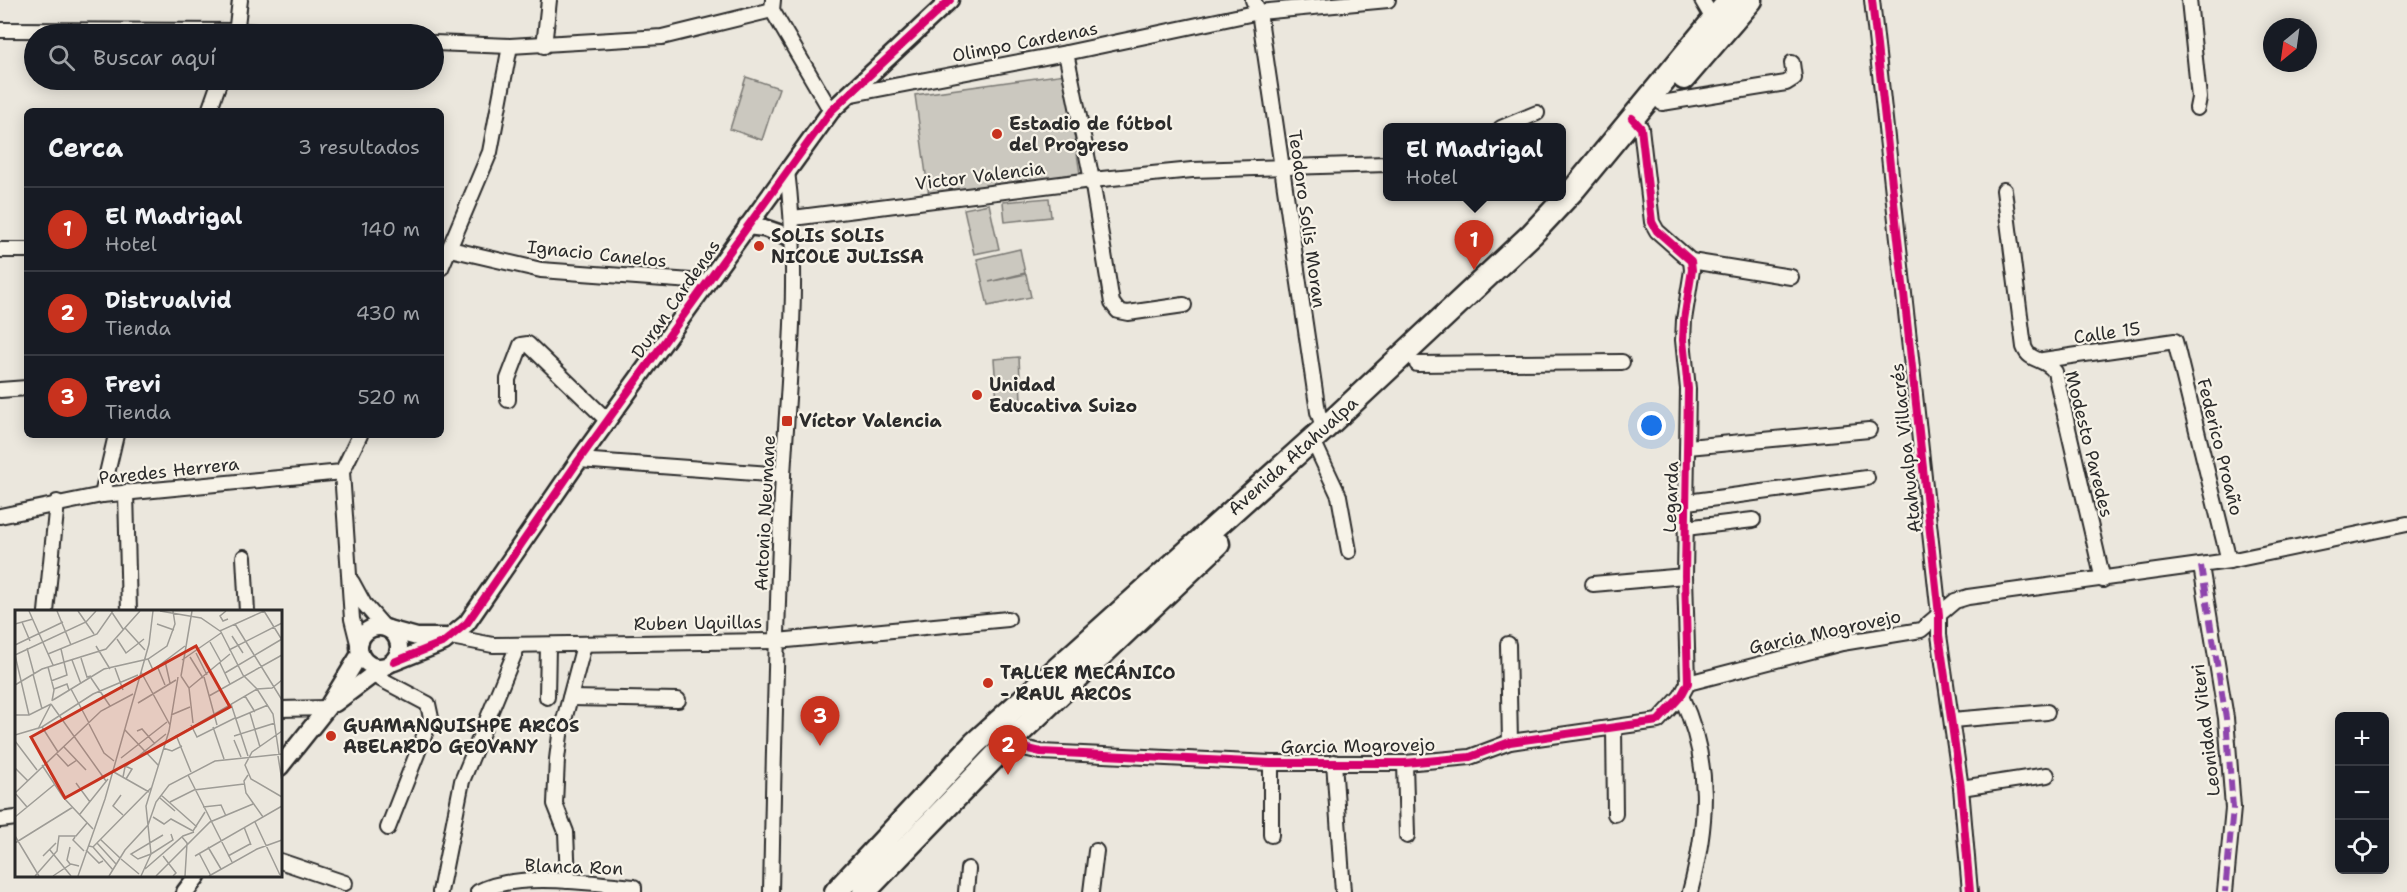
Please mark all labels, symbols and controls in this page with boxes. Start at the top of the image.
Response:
street label: Olimpo Cardenas [950,16,1100,68]
north arrow [2263,18,2317,72]
search box [24,24,444,90]
icon: search [45,41,78,74]
text: Buscar aquí [93,43,216,72]
place label: Estadio de fútbol del Progreso [1009,112,1172,157]
popup [1383,123,1566,201]
marker: Estadio de fútbol del Progreso [990,127,1004,141]
street label: Teodoro Solis Moran [1283,128,1331,310]
text: Cerca [48,130,123,165]
text: 3 resultados [298,134,420,160]
text: El Madrigal [1406,135,1543,164]
street label: Victor Valencia [914,156,1046,196]
text: Hotel [1406,164,1458,190]
text: El Madrigal [105,202,242,231]
text: 1 [63,216,72,242]
text: 140 m [361,216,420,242]
pin: 1 [1454,220,1494,270]
place label: SOLIS SOLIS NICOLE JULISSA [771,224,924,269]
text: Hotel [105,231,157,257]
street label: Ignacio Canelos [526,235,668,273]
street label: Duran Cardenas [626,235,726,363]
marker: SOLIS SOLIS NICOLE JULISSA [752,239,766,253]
text: Distrualvid [105,286,232,315]
text: 2 [61,300,75,326]
text: 430 m [356,300,420,326]
text: Tienda [105,315,171,341]
street label: Calle 15 [2072,316,2142,350]
street label: Atahualpa Villacrés [1885,362,1927,534]
street label: Modesto Paredes [2059,368,2119,520]
text: Frevi [105,370,161,399]
place label: Unidad Educativa Suizo [989,373,1137,418]
street label: Federico Proaño [2191,376,2249,518]
text: 3 [61,384,75,410]
text: 520 m [357,384,420,410]
marker: Unidad Educativa Suizo [970,388,984,402]
street label: Avenida Atahualpa [1223,391,1363,521]
text: Tienda [105,399,171,425]
place label: Víctor Valencia [799,409,942,433]
your location [1637,411,1666,440]
marker: Víctor Valencia [780,414,794,428]
street label: Antonio Neumane [749,434,781,592]
street label: Paredes Herrera [98,452,240,490]
street label: Legarda [1658,461,1684,533]
street label: Garcia Mogrovejo [1747,604,1903,660]
inset map [15,610,282,877]
street label: Ruben Uquillas [634,610,762,636]
place label: TALLER MECÁNICO - RAUL ARCOS [1000,659,1176,706]
street label: Leonidad Viteri [2186,662,2226,798]
marker: TALLER MECÁNICO - RAUL ARCOS [981,676,995,690]
pin: 3 [800,696,840,746]
map controls [2335,712,2389,874]
button: + [2335,712,2389,766]
place label: GUAMANQUISHPE ARCOS ABELARDO GEOVANY [343,714,579,759]
pin: 2 [988,726,1028,775]
marker: GUAMANQUISHPE ARCOS ABELARDO GEOVANY [324,729,338,743]
street label: Garcia Mogrovejo [1280,733,1436,759]
button: − [2335,766,2389,820]
button: locate [2335,820,2389,874]
street label: Blanca Ron [524,853,624,881]

